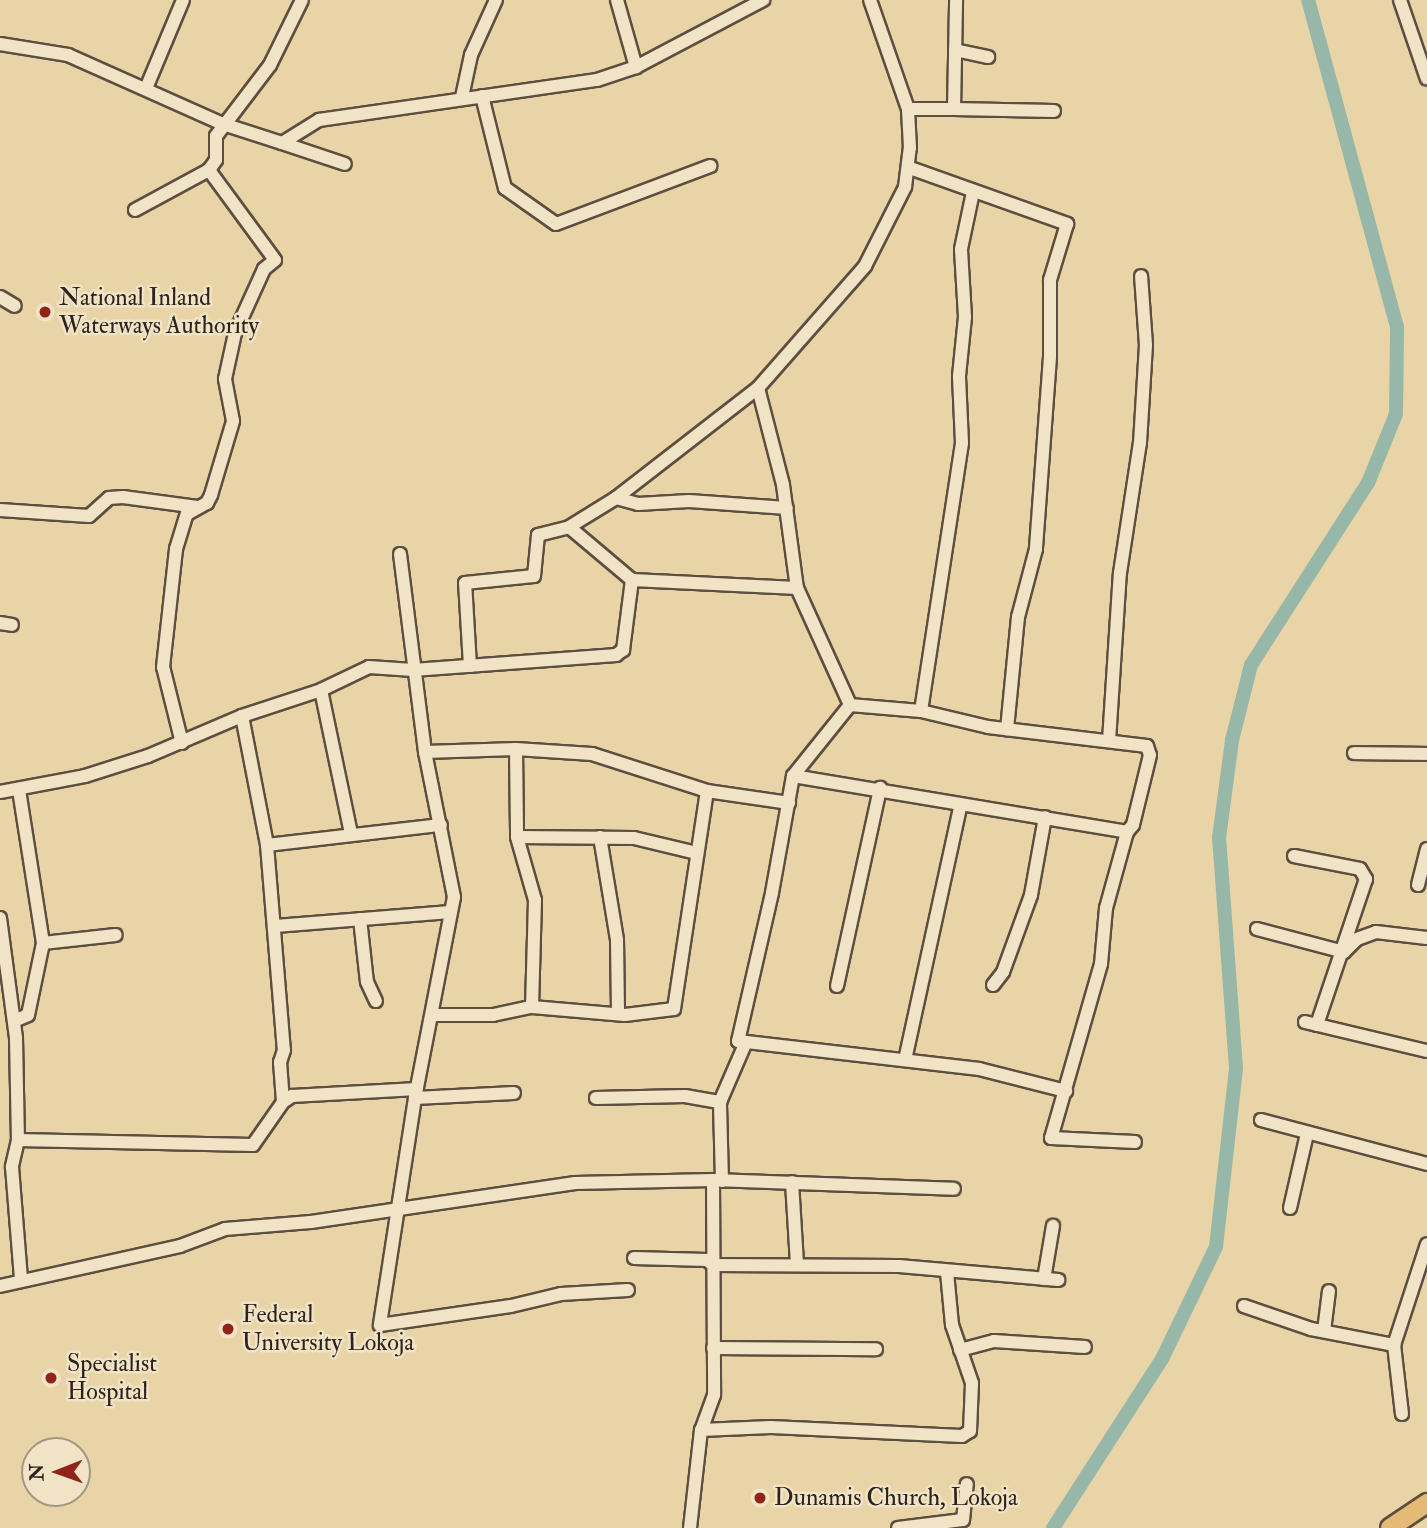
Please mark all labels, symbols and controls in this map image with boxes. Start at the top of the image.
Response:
place label: National Inland Waterways Authority [59,284,259,340]
marker: National Inland Waterways Authority [37,304,53,320]
place label: Federal University Lokoja [242,1301,414,1357]
marker: Federal University Lokoja [220,1321,236,1337]
place label: Specialist Hospital [67,1350,157,1406]
marker: Specialist Hospital [41,1368,61,1388]
north arrow [21,1437,91,1507]
text: N [25,1464,49,1481]
place label: Dunamis Church, Lokoja [774,1484,1018,1512]
marker: Dunamis Church, Lokoja [752,1490,768,1506]

